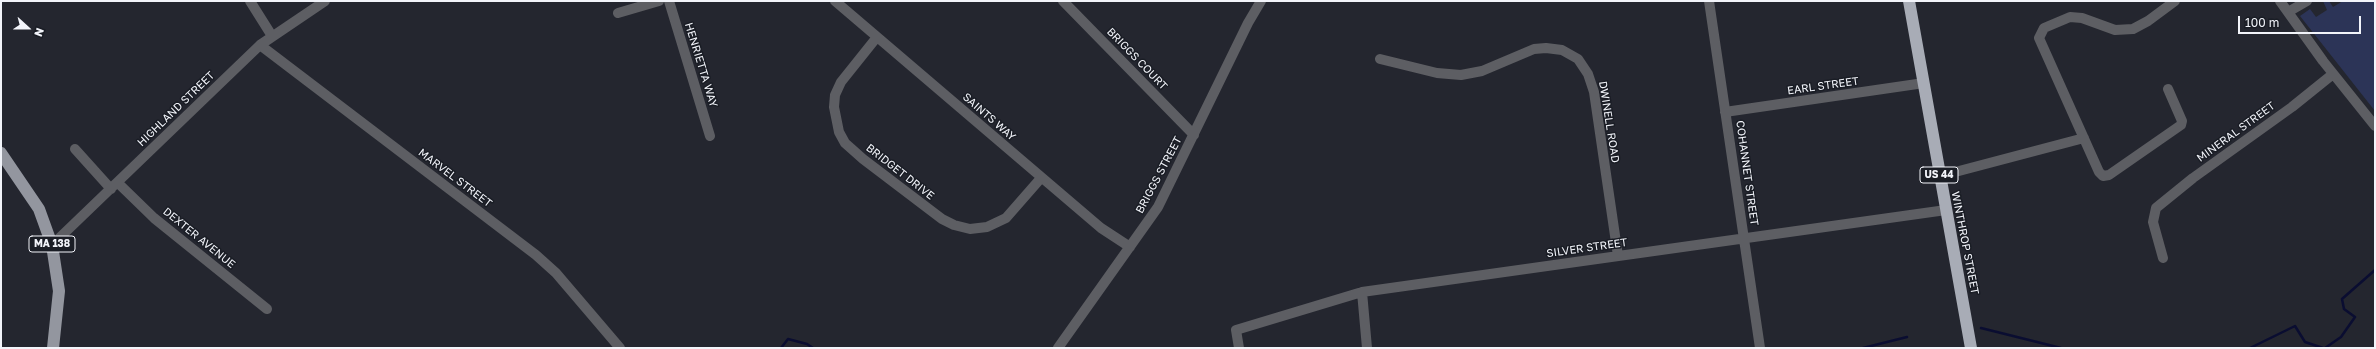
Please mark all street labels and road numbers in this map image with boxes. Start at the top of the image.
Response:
street label: HENRIETTA WAY [682,21,720,109]
street label: BRIGGS COURT [1104,25,1170,93]
street label: HIGHLAND STREET [135,69,217,149]
street label: EARL STREET [1786,74,1860,98]
street label: DWINELL ROAD [1596,80,1622,164]
street label: SAINTS WAY [960,90,1018,144]
street label: MINERAL STREET [2194,99,2278,165]
street label: COHANNET STREET [1733,120,1761,226]
street label: BRIGGS STREET [1133,134,1185,216]
street label: BRIDGET DRIVE [863,141,937,203]
street label: MARVEL STREET [416,146,494,210]
road number: US 44 [1920,167,1958,183]
street label: WINTHROP STREET [1949,190,1981,296]
street label: DEXTER AVENUE [160,205,238,271]
road number: MA 138 [29,236,75,252]
street label: SILVER STREET [1546,236,1628,260]

